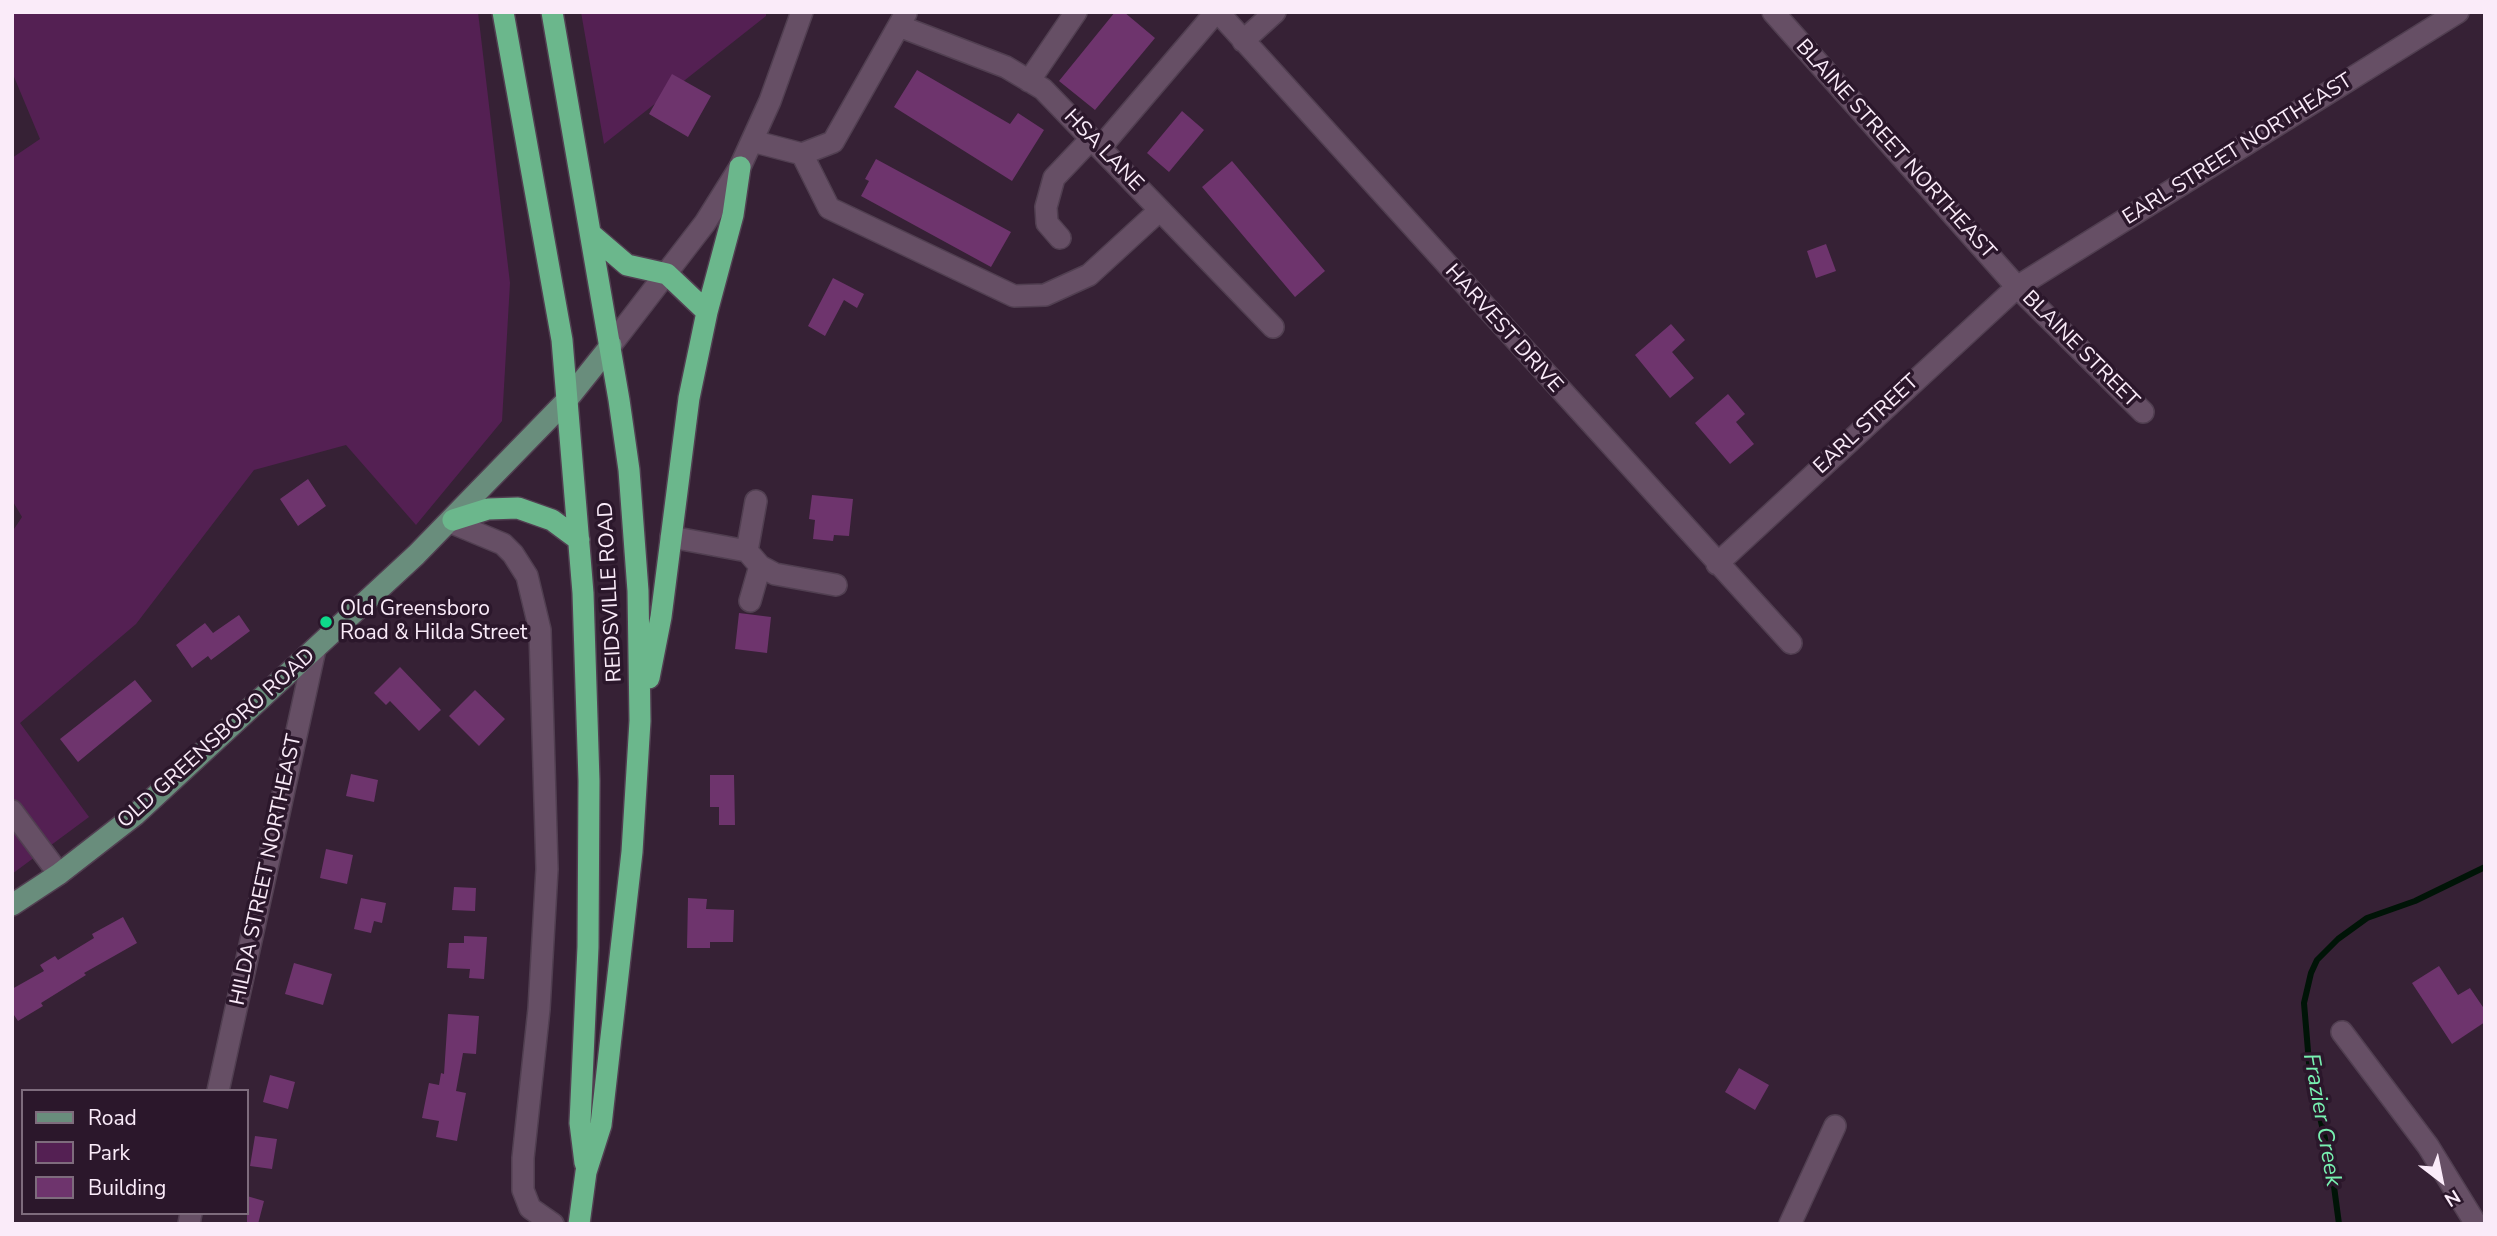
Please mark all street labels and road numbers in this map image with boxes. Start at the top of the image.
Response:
street label: BLAINE STREET NORTHEAST [1790,35,2000,265]
street label: EARL STREET NORTHEAST [2119,69,2357,231]
street label: HSA LANE [1058,105,1148,197]
street label: HARVEST DRIVE [1439,260,1567,398]
street label: BLAINE STREET [2016,286,2144,414]
street label: EARL STREET [1809,370,1925,480]
street label: REIDSVILLE ROAD [594,501,628,683]
street label: OLD GREENSBORO ROAD [113,644,321,834]
street label: HILDA STREET NORTHEAST [226,732,308,1008]

